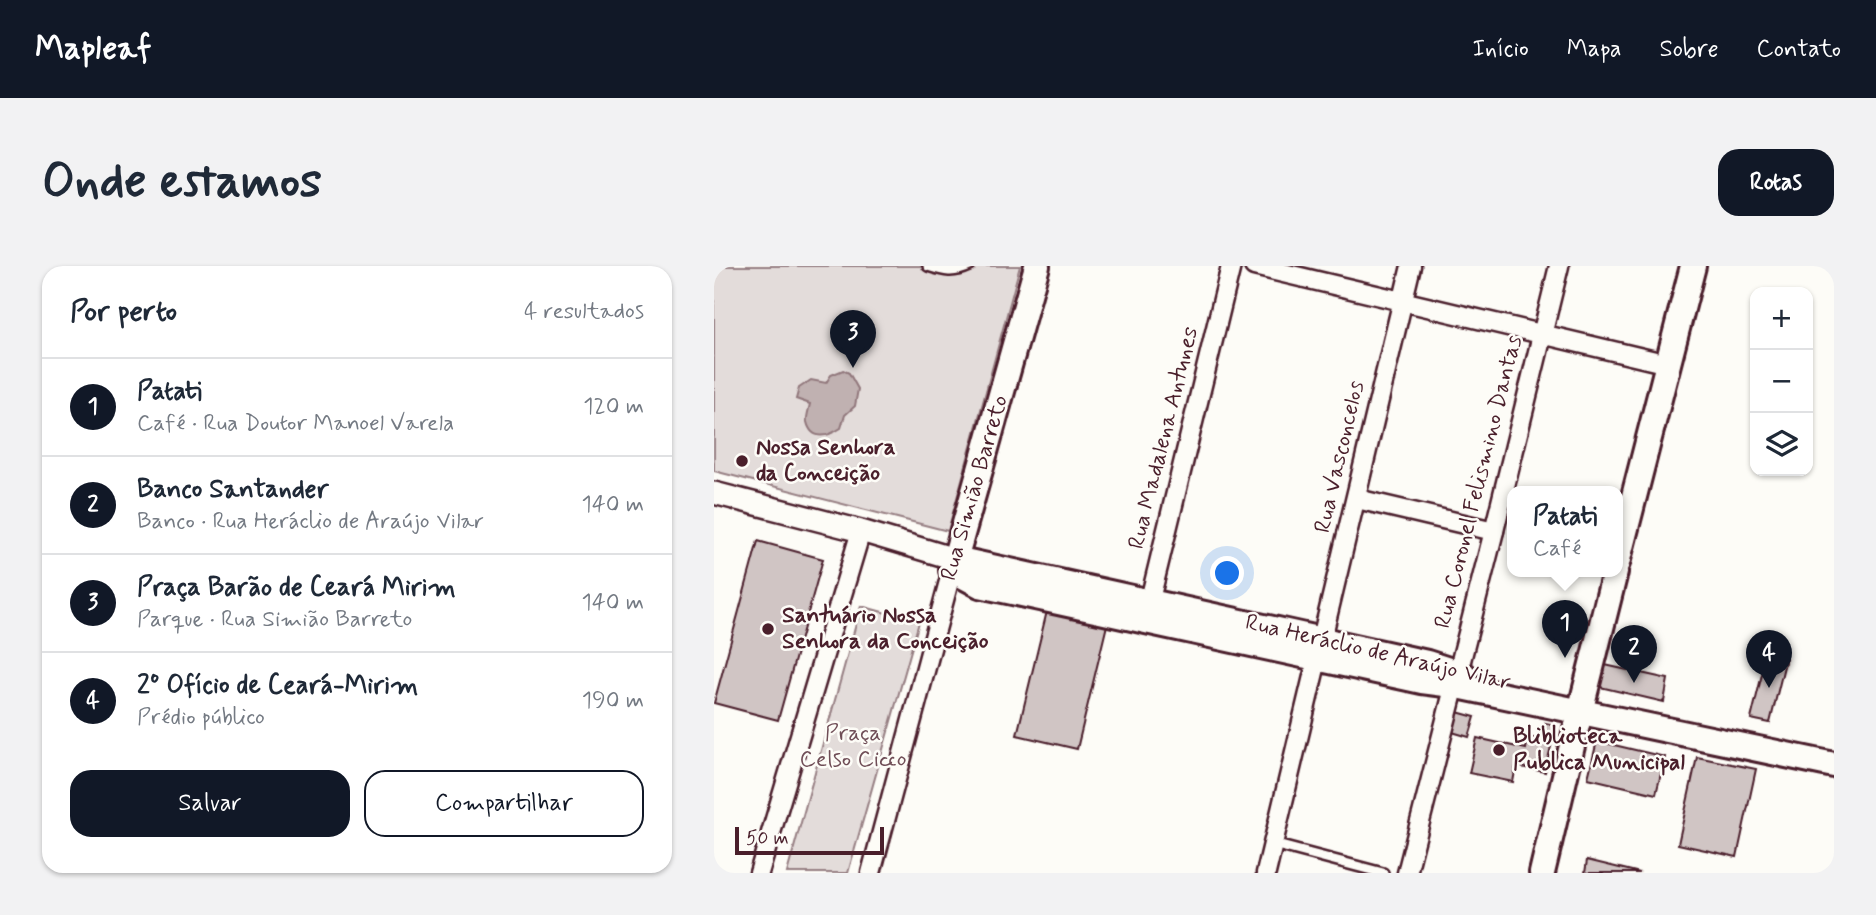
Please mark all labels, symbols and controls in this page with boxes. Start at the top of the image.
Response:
text: Mapleaf [35,27,151,71]
text: Início [1472,34,1529,65]
text: Mapa [1567,34,1621,65]
text: Sobre [1659,34,1719,65]
text: Contato [1757,34,1841,65]
button: Rotas [1718,149,1834,216]
text: Onde estamos [42,150,322,215]
map controls [1750,287,1813,476]
button: + [1750,287,1813,350]
text: Por perto [70,292,177,331]
text: 4 resultados [524,297,644,327]
pin: 3 [830,310,876,368]
street label: Rua Madalena Antunes [1122,324,1206,552]
street label: Rua Coronel Felismino Dantas [1428,332,1530,632]
button: − [1750,350,1813,413]
text: Patati [137,375,202,409]
street label: Rua Vasconcelos [1308,378,1372,536]
text: 1 [88,392,98,422]
text: 120 m [583,392,644,422]
street label: Rua Simião Barreto [934,392,1016,584]
text: Café · Rua Doutor Manoel Varela [137,409,454,439]
button: layers [1750,413,1813,476]
place label: Nossa Senhora da Conceição [756,433,896,489]
marker: Nossa Senhora da Conceição [734,453,750,469]
text: Banco Santander [137,473,329,507]
popup [1507,486,1623,577]
text: 2 [87,490,99,520]
text: 140 m [581,490,644,520]
text: Patati [1533,500,1597,534]
text: Banco · Rua Heráclio de Araújo Vilar [137,507,484,537]
text: Café [1533,534,1581,564]
your location [1210,556,1244,590]
text: Praça Barão de Ceará Mirim [137,571,456,605]
text: 3 [88,588,98,618]
text: 140 m [581,588,644,618]
pin: 1 [1542,600,1588,658]
place label: Santuário Nossa Senhora da Conceição [782,601,989,657]
text: Parque · Rua Simião Barreto [137,605,412,635]
street label: Rua Heráclio de Araújo Vilar [1242,608,1514,698]
marker: Santuário Nossa Senhora da Conceição [760,621,776,637]
pin: 2 [1611,625,1657,683]
pin: 4 [1746,630,1792,688]
text: 2º Ofício de Ceará-Mirim [137,669,418,703]
text: 4 [86,686,100,716]
text: 190 m [582,686,644,716]
text: Prédio público [137,703,265,733]
park label: Praça Celso Cicco [800,719,906,775]
place label: Bliblioteca Publica Municipal [1513,722,1685,778]
marker: Bliblioteca Publica Municipal [1491,742,1507,758]
button: Salvar [70,770,350,837]
button: Compartilhar [364,770,644,837]
scale bar [735,824,884,856]
text: 50 m [746,826,789,851]

